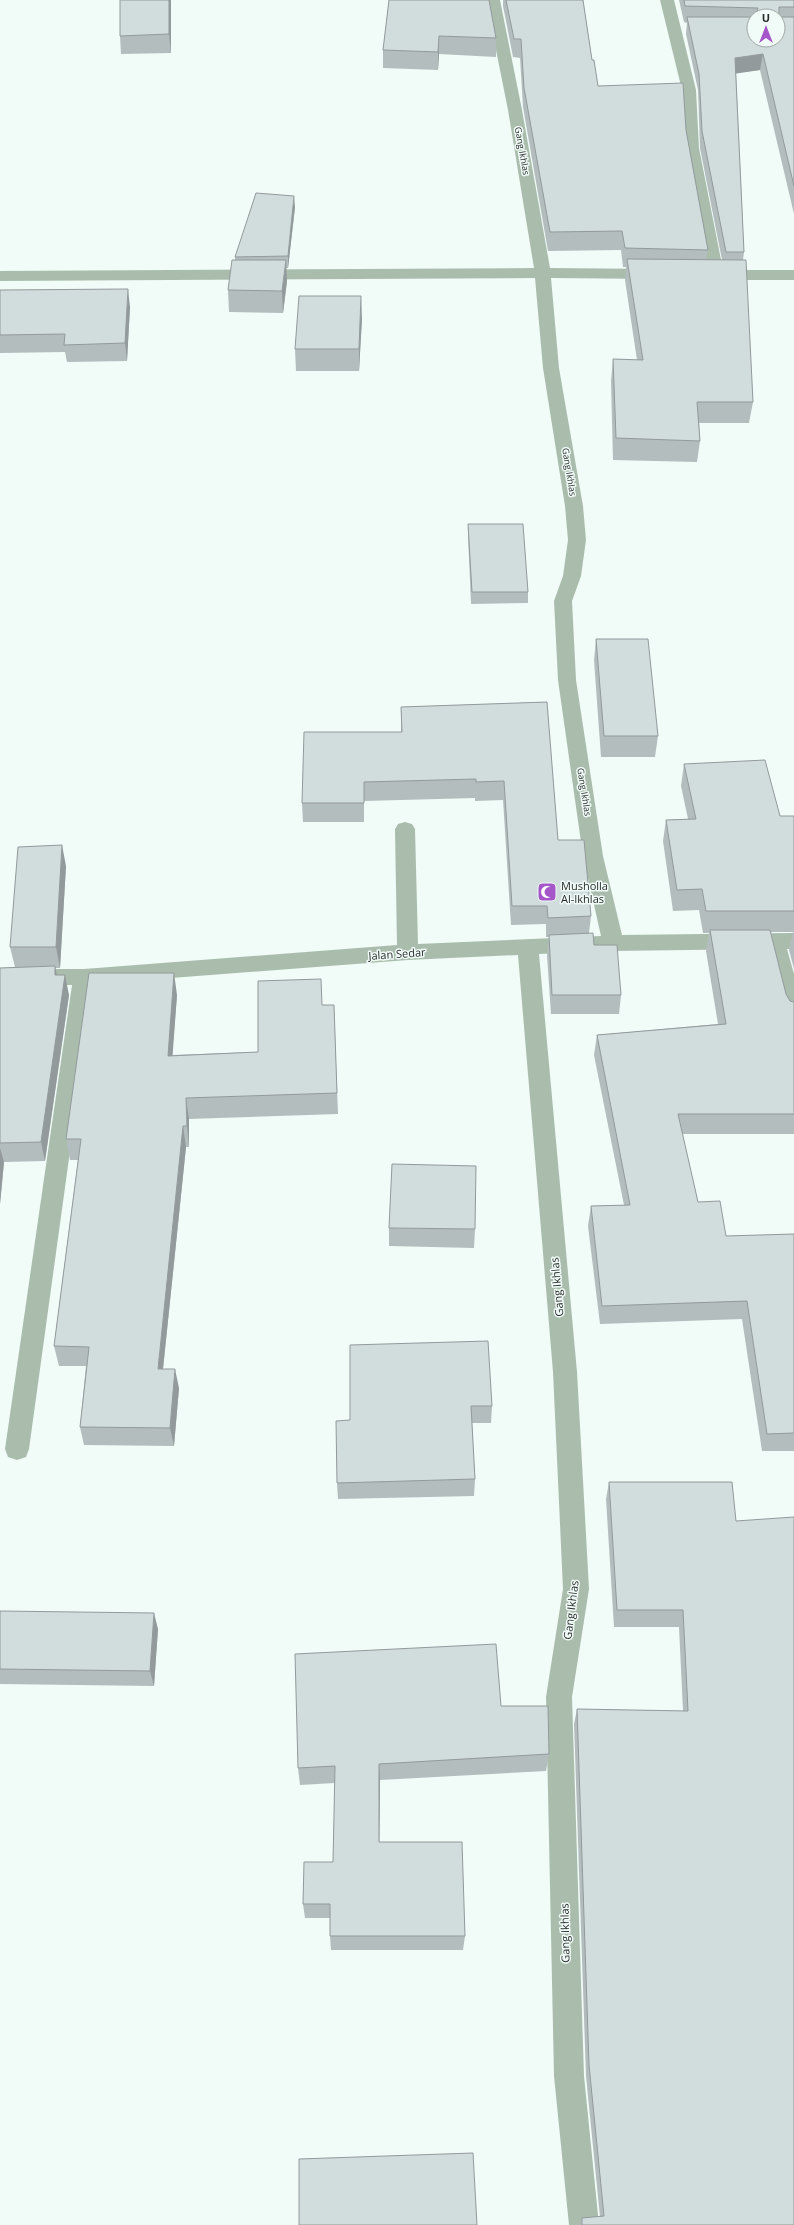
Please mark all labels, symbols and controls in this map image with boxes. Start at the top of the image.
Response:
north arrow [746,8,786,48]
text: U [762,10,770,25]
street label: Gang Ikhlas [512,126,533,176]
street label: Gang Ikhlas [559,447,580,497]
street label: Gang Ikhlas [574,767,595,817]
place label: Musholla Al-Ikhlas [561,878,608,906]
mosque icon: Musholla Al-Ikhlas [536,881,558,903]
street label: Jalan Sedar [367,944,426,963]
street label: Gang Ikhlas [546,1257,567,1317]
street label: Gang Ikhlas [559,1580,582,1640]
street label: Gang Ikhlas [556,1903,573,1963]

